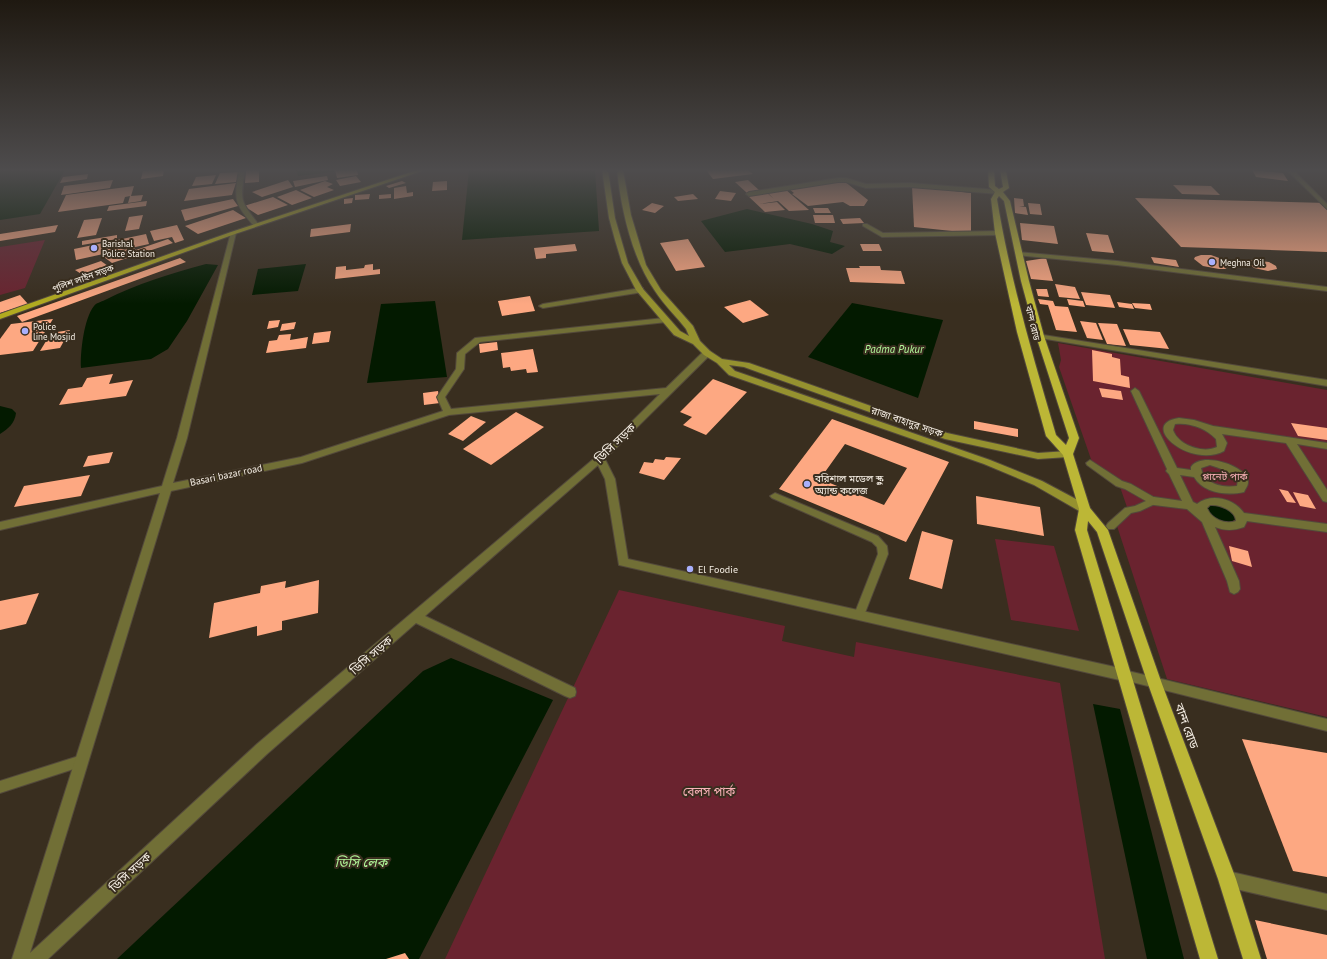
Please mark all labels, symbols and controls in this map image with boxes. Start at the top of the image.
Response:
place label: Barishal Police Station [102,238,155,259]
marker: Barishal Police Station [89,243,99,253]
marker: Meghna Oil [1207,257,1217,267]
place label: Meghna Oil [1220,257,1265,268]
street label: পুলিশ লাইন সড়ক [51,261,116,295]
street label: বান্দ রোড [1023,304,1043,342]
place label: Police line Mosjid [33,321,75,342]
marker: Police line Mosjid [20,326,30,336]
water label: Padma Pukur [864,342,925,356]
street label: রাজা বাহাদুর সড়ক [869,403,945,441]
street label: ডিসি সড়ক [591,420,639,467]
street label: Basari bazar road [189,461,263,489]
park label: প্লানেট পার্ক [1202,470,1249,483]
place label: বরিশাল মডেল স্কুল অ্যান্ড কলেজ [814,472,884,497]
marker: বরিশাল মডেল স্কুল অ্যান্ড কলেজ [802,479,812,489]
place label: El Foodie [698,563,738,576]
marker: El Foodie [685,564,695,574]
street label: ডিসি সড়ক [346,632,396,678]
street label: বান্দ রোড [1172,700,1202,751]
park label: বেলস পার্ক [683,784,736,799]
street label: ডিসি সড়ক [105,849,154,896]
water label: ডিসি লেক [335,854,390,871]

